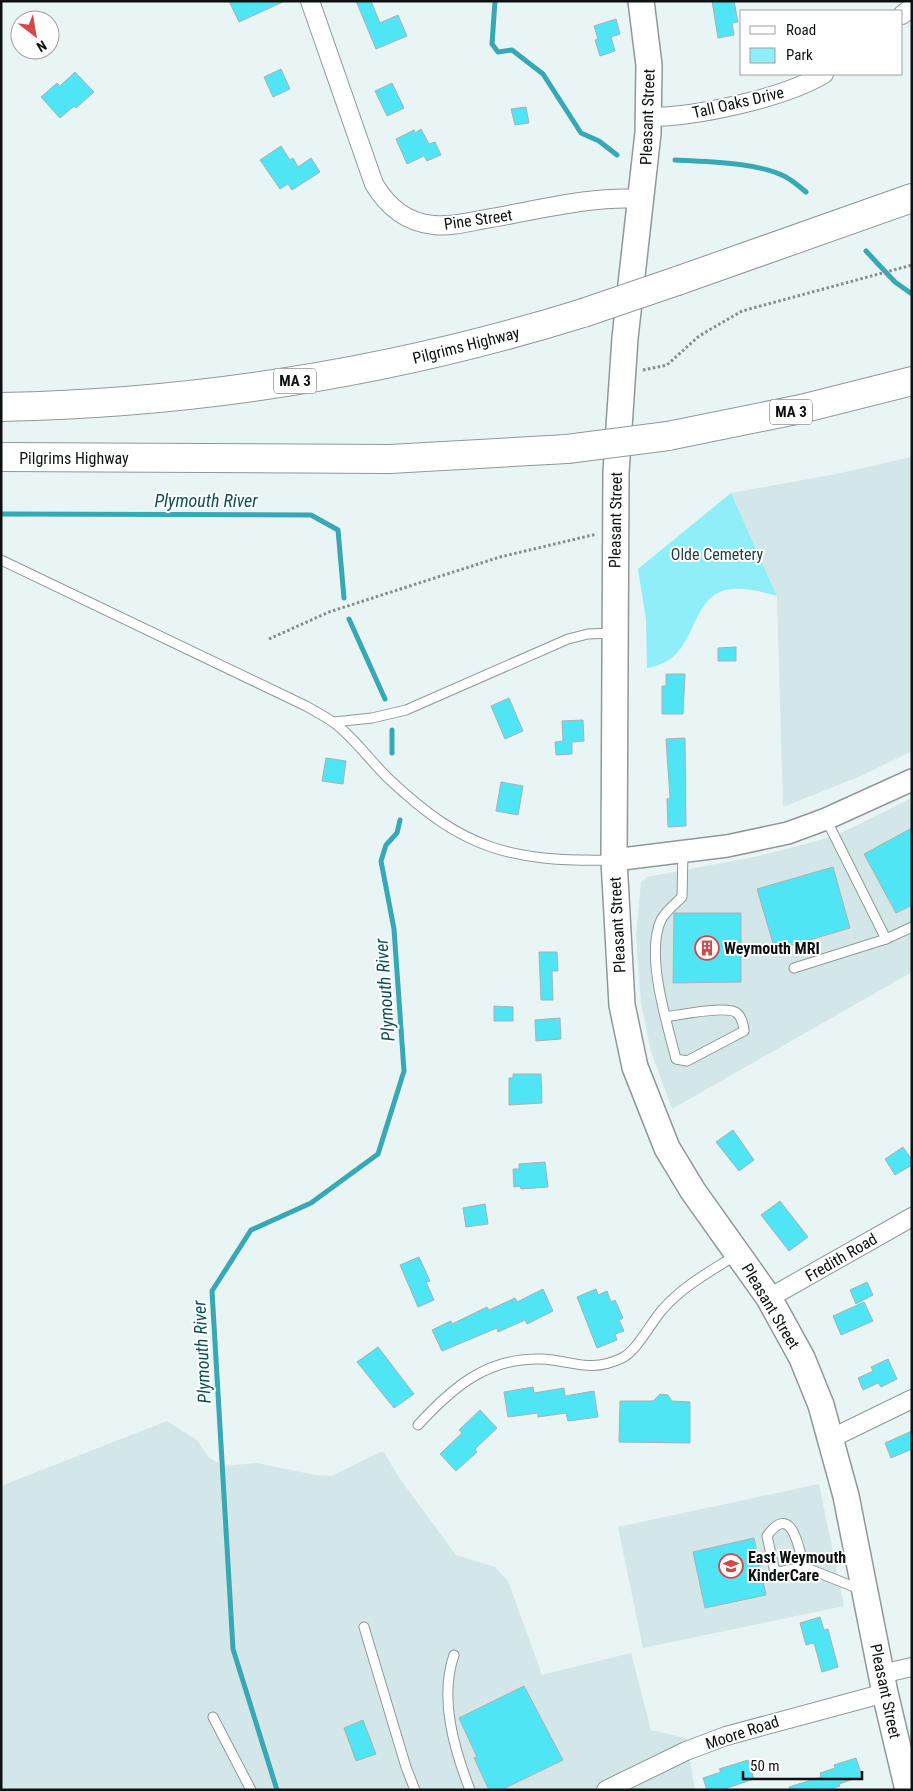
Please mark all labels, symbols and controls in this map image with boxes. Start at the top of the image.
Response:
north arrow [10,10,60,60]
legend [740,10,903,75]
text: Road [786,21,816,39]
text: N [34,37,49,55]
text: Park [786,46,813,64]
street label: Pleasant Street [636,68,659,165]
street label: Tall Oaks Drive [690,83,786,122]
street label: Pine Street [443,205,514,234]
street label: Pilgrims Highway [411,323,522,368]
road number: MA 3 [274,368,316,394]
road number: MA 3 [770,400,812,424]
street label: Pilgrims Highway [19,449,129,468]
street label: Pleasant Street [605,471,626,568]
water label: Plymouth River [154,490,258,511]
park label: Olde Cemetery [671,545,764,564]
street label: Pleasant Street [605,876,630,974]
building icon: Weymouth MRI [694,935,720,961]
water label: Plymouth River [370,937,399,1042]
place label: Weymouth MRI [724,939,820,958]
street label: Fredith Road [802,1229,880,1286]
street label: Pleasant Street [738,1260,804,1353]
water label: Plymouth River [188,1299,215,1404]
place label: East Weymouth KinderCare [748,1548,846,1585]
school or university icon: East Weymouth KinderCare [718,1553,744,1579]
street label: Pleasant Street [866,1642,905,1740]
street label: Moore Road [703,1712,781,1753]
scale bar [743,1748,862,1780]
text: 50 m [750,1757,780,1775]

